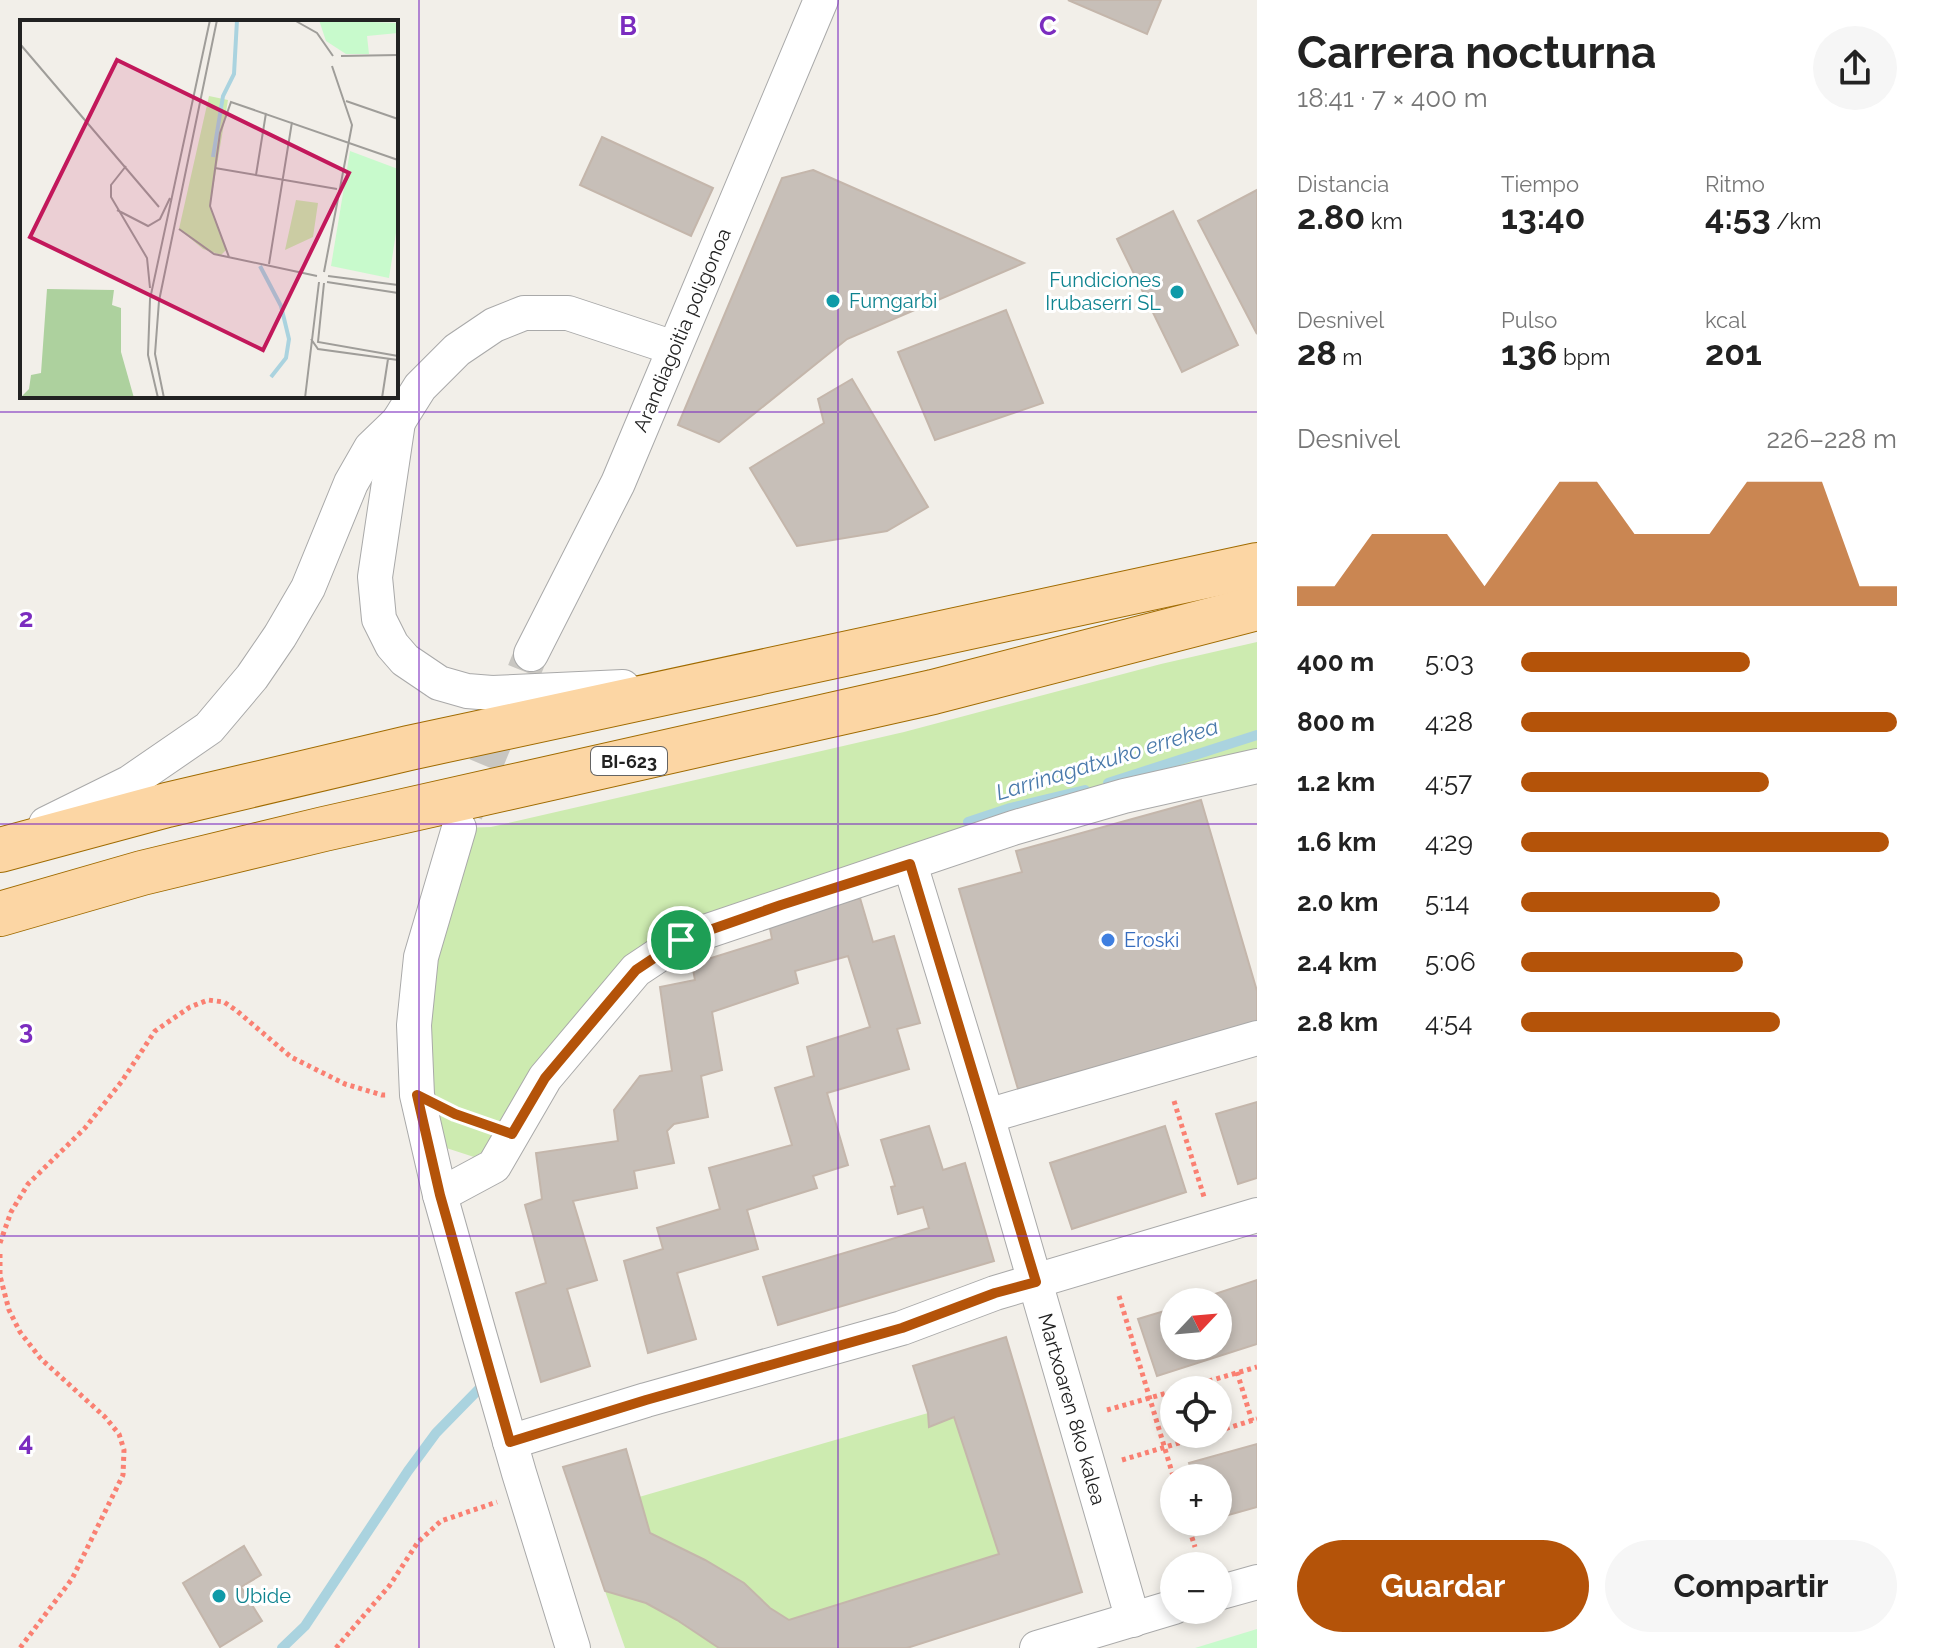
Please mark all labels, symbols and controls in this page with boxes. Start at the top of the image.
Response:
text: B [619,11,637,41]
text: C [1039,11,1057,41]
inset map [20,20,398,398]
button: share [1813,26,1897,110]
text: Carrera nocturna [1297,27,1656,78]
text: 18:41 · 7 × 400 m [1297,83,1488,113]
text: Distancia [1297,171,1389,197]
text: Tiempo [1501,171,1579,197]
text: Ritmo [1705,171,1765,197]
text: 2.80 [1297,197,1365,237]
text: 13:40 [1501,197,1585,237]
text: 4:53 [1705,197,1771,237]
text: km [1365,208,1403,234]
text: /km [1771,208,1821,234]
street label: Arandiagoitia poligonoa [628,224,736,436]
place label: Fundiciones Irubaserri SL [1045,268,1161,315]
marker: Fundiciones Irubaserri SL [1168,283,1186,301]
place label: Fumgarbi [849,289,937,313]
marker: Fumgarbi [824,292,842,310]
text: Desnivel [1297,307,1384,333]
text: Pulso [1501,307,1557,333]
text: kcal [1705,307,1746,333]
text: 28 [1297,333,1337,373]
text: 136 [1501,333,1557,373]
text: 201 [1705,333,1762,373]
text: m [1337,344,1363,370]
text: bpm [1557,344,1610,370]
text: Desnivel [1297,424,1400,454]
text: 226–228 m [1766,424,1897,454]
text: 2 [19,603,33,633]
text: 400 m [1297,647,1374,677]
text: 5:03 [1425,647,1474,677]
text: 800 m [1297,707,1375,737]
text: 4:28 [1425,707,1473,737]
water label: Larrinagatxuko errekea [993,713,1221,805]
road number: BI-623 [591,747,667,775]
text: 1.2 km [1297,767,1375,797]
text: 4:57 [1425,767,1472,797]
text: 1.6 km [1297,827,1376,857]
text: 4:29 [1425,827,1473,857]
text: 2.0 km [1297,887,1378,917]
text: 5:14 [1425,887,1469,917]
pin [647,906,715,974]
icon: arrive [659,918,703,962]
place label: Eroski [1124,928,1179,952]
marker: Eroski [1099,931,1117,949]
text: 2.4 km [1297,947,1377,977]
text: 5:06 [1425,947,1476,977]
text: 2.8 km [1297,1007,1378,1037]
text: 4:54 [1425,1007,1472,1037]
text: 3 [19,1015,33,1045]
north arrow [1160,1288,1232,1360]
map controls [1160,1288,1232,1624]
street label: Martxoaren 8ko kalea [1033,1310,1111,1508]
button: locate [1160,1376,1232,1448]
text: 4 [19,1427,33,1457]
button: + [1160,1464,1232,1536]
button: Guardar [1297,1540,1589,1632]
button: Compartir [1605,1540,1897,1632]
button: − [1160,1552,1232,1624]
place label: Ubide [235,1584,291,1608]
marker: Ubide [210,1587,228,1605]

